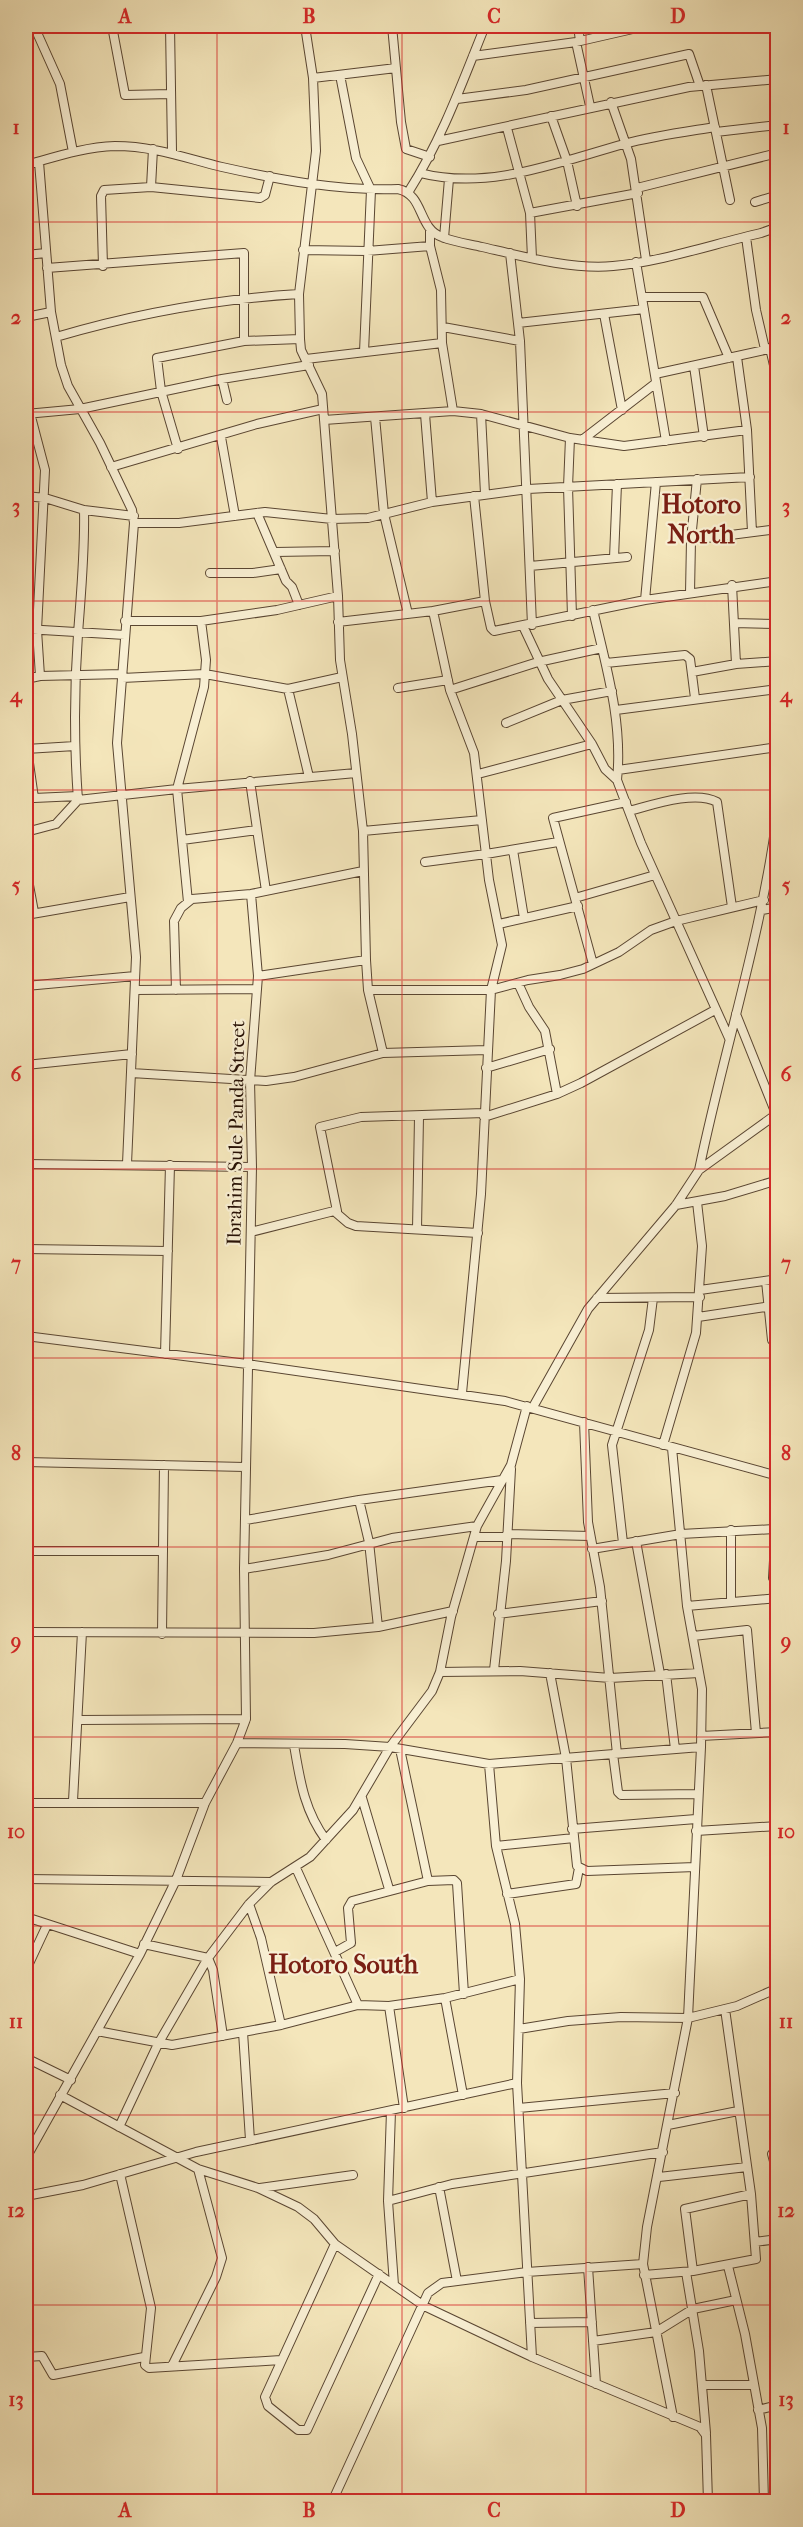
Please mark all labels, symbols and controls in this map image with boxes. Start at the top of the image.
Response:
text: A [117,5,133,28]
text: B [302,5,316,28]
text: C [487,5,501,28]
text: D [670,5,686,28]
text: 1 [12,116,20,139]
text: 1 [782,116,790,139]
text: 2 [11,306,21,329]
text: 2 [781,306,791,329]
district label: Hotoro North [661,489,741,550]
text: 3 [12,495,20,518]
text: 3 [782,495,790,518]
text: 4 [9,684,23,708]
text: 4 [779,684,793,708]
text: 5 [12,874,21,897]
text: 5 [782,874,791,897]
street label: Ibrahim Sule Panda Street [223,1020,249,1246]
text: 6 [11,1063,23,1086]
text: 6 [781,1063,793,1086]
text: 7 [10,1252,21,1275]
text: 7 [780,1252,791,1275]
text: 8 [11,1442,21,1465]
text: 8 [781,1442,791,1465]
text: 9 [10,1631,21,1654]
text: 9 [780,1631,791,1654]
text: 10 [7,1820,25,1843]
text: 10 [777,1820,795,1843]
district label: Hotoro South [268,1949,418,1980]
text: 11 [9,2010,23,2033]
text: 11 [779,2010,793,2033]
text: 12 [7,2199,25,2222]
text: 12 [777,2199,795,2222]
text: 13 [8,2388,24,2411]
text: 13 [778,2388,794,2411]
text: A [117,2499,133,2522]
text: B [302,2499,316,2522]
text: C [487,2499,501,2522]
text: D [670,2499,686,2522]

